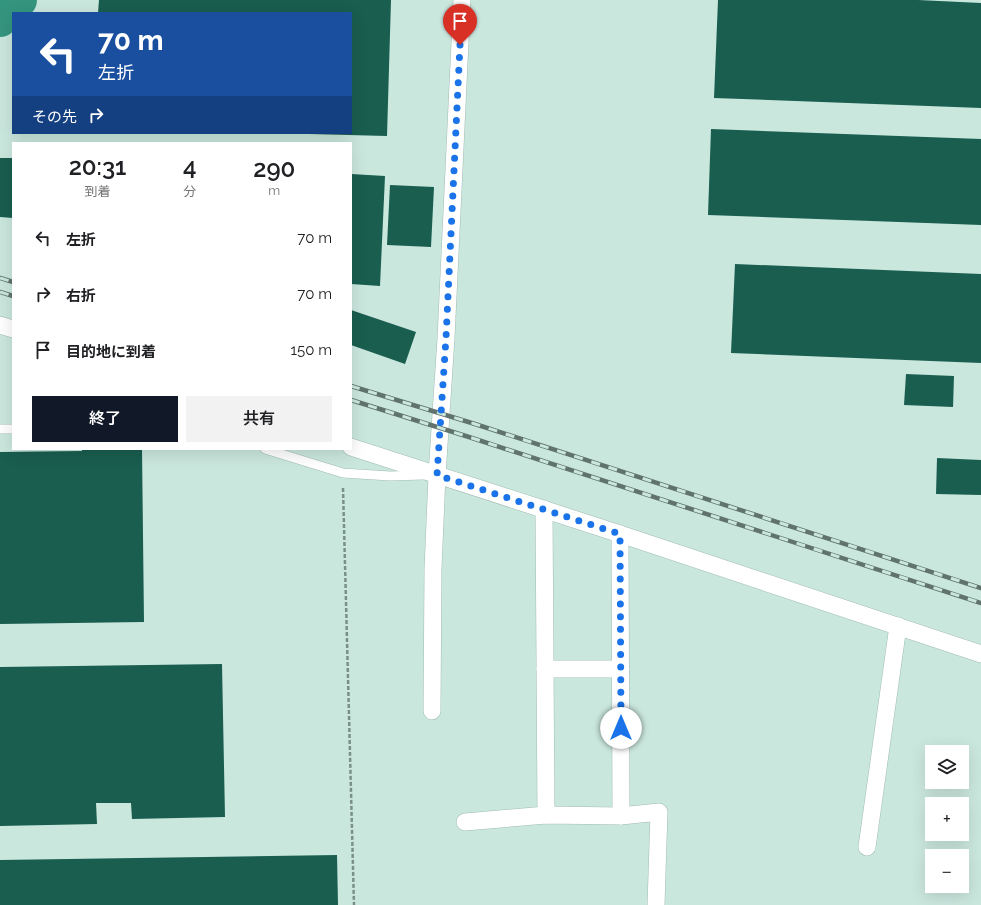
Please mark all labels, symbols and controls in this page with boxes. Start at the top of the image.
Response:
pin [443,4,477,45]
icon: arrive [449,10,471,32]
text: 70 m [98,24,164,57]
icon: left [32,28,84,80]
text: 左折 [98,62,134,83]
icon: right [85,104,107,126]
text: その先 [32,108,77,126]
text: 20:31 [69,152,126,181]
text: 4 [183,152,197,181]
text: 290 [253,154,295,183]
text: m [268,183,280,198]
text: 到着 [85,184,111,199]
text: 分 [183,184,196,199]
icon: left [32,227,54,249]
text: 70 m [297,229,332,247]
text: 左折 [66,231,96,249]
icon: right [32,283,54,305]
text: 70 m [297,285,332,303]
text: 右折 [66,287,96,305]
icon: arrive [32,339,54,361]
text: 150 m [291,341,332,359]
text: 目的地に到着 [66,343,156,361]
button: 終了 [32,396,178,442]
button: 共有 [186,396,332,442]
position arrow [600,707,642,749]
map controls [925,745,969,893]
button: layers [925,745,969,789]
button: + [925,797,969,841]
button: − [925,849,969,893]

